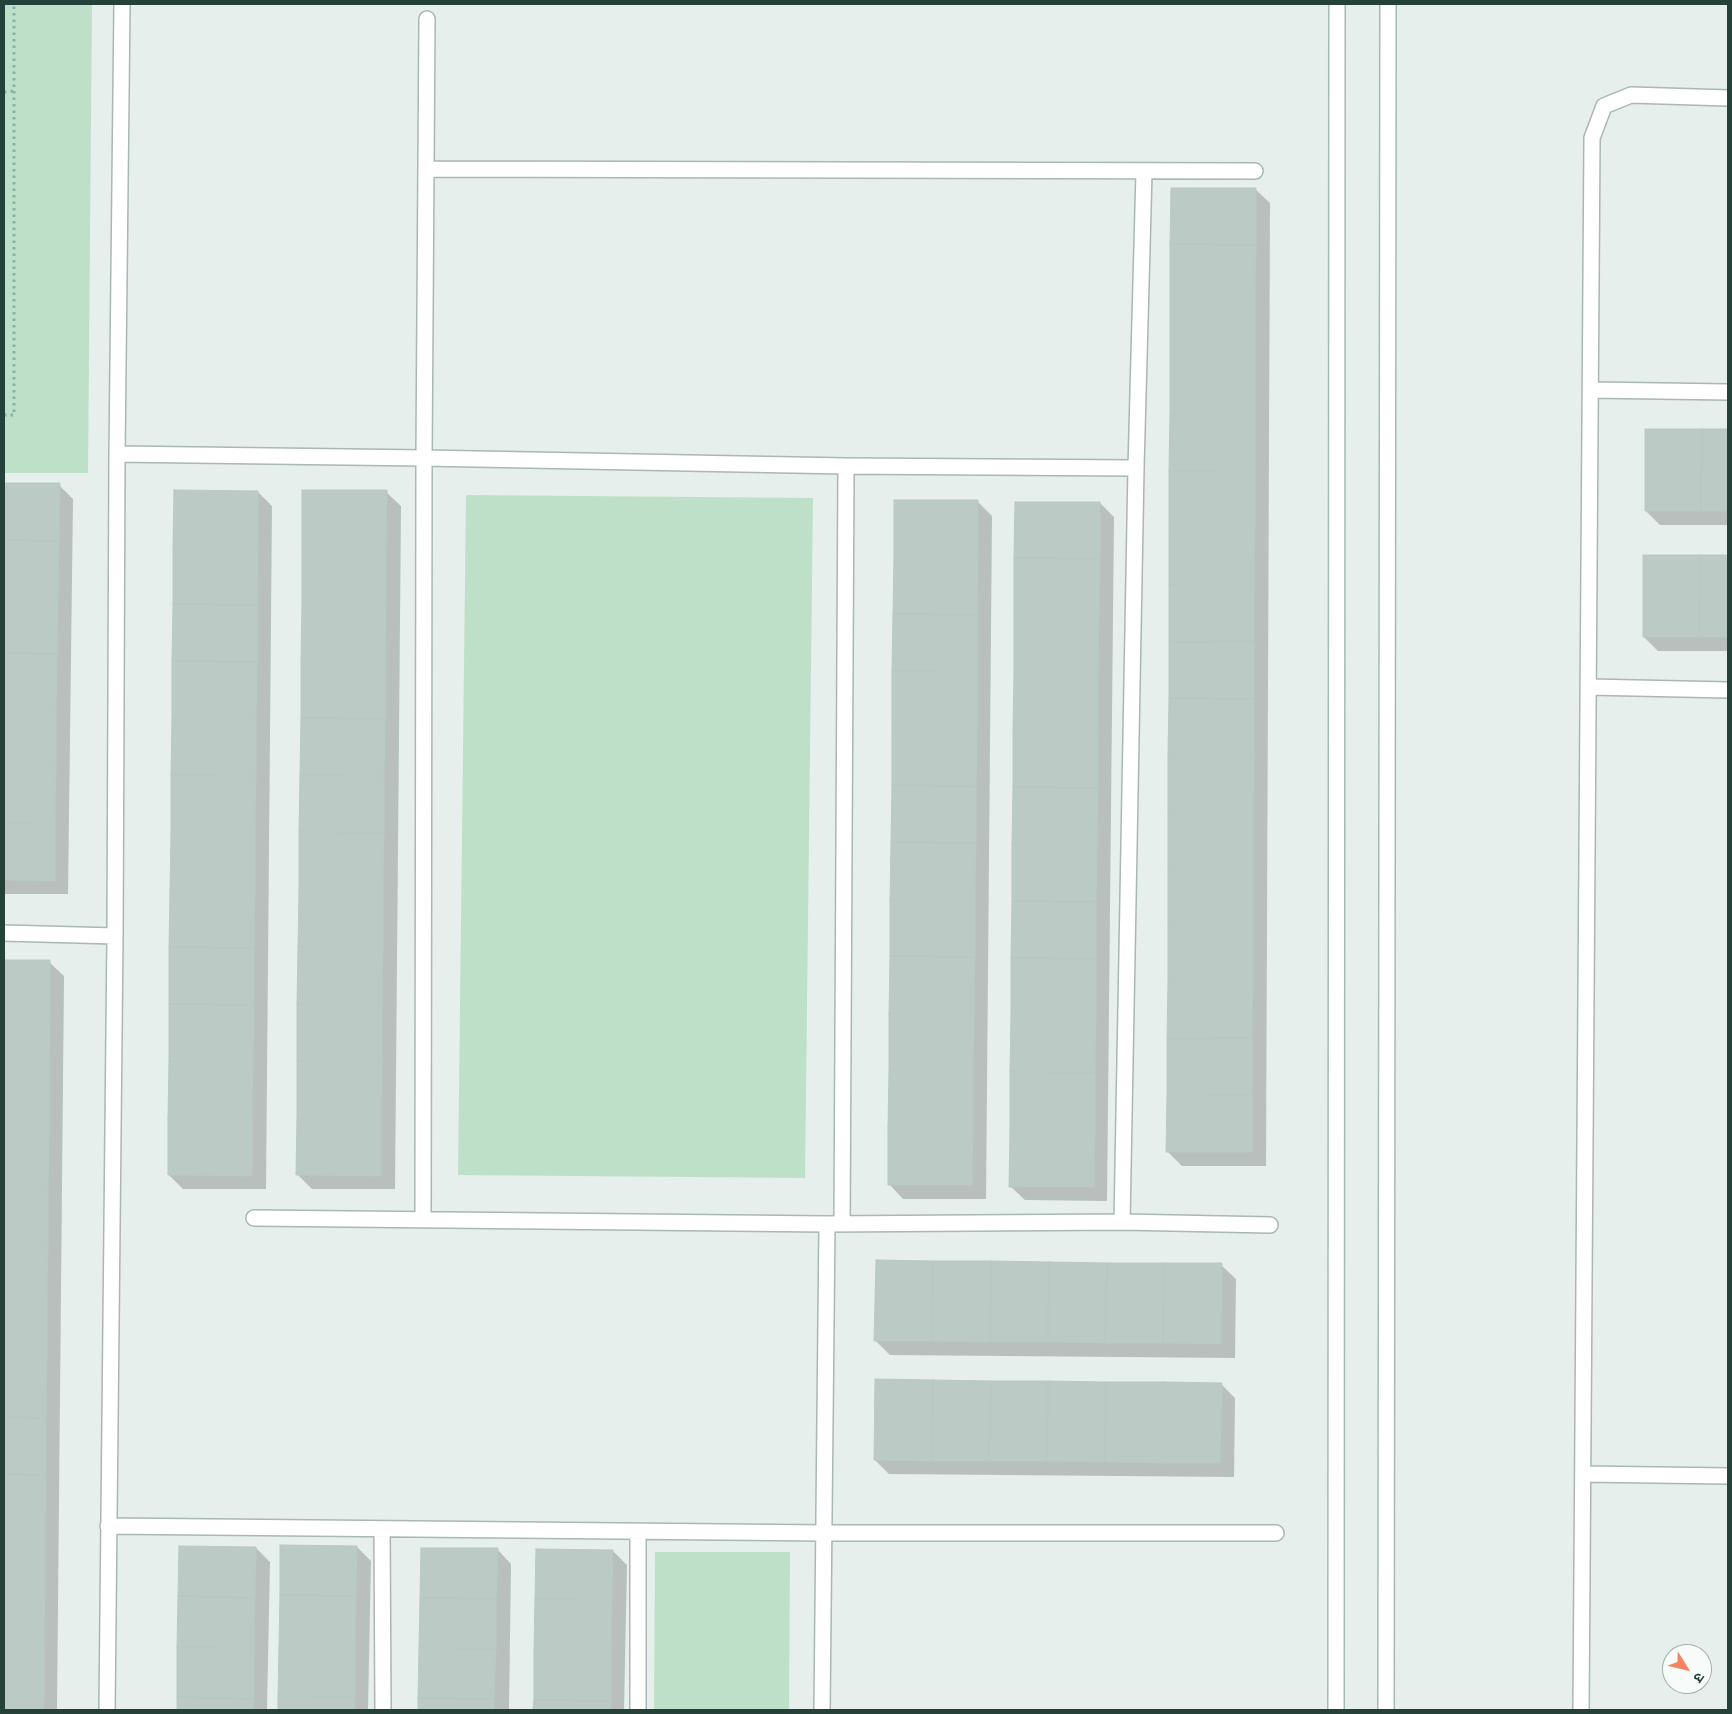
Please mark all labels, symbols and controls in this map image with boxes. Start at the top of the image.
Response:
north arrow [1662,1644,1712,1694]
text: उ [1689,1669,1708,1686]

